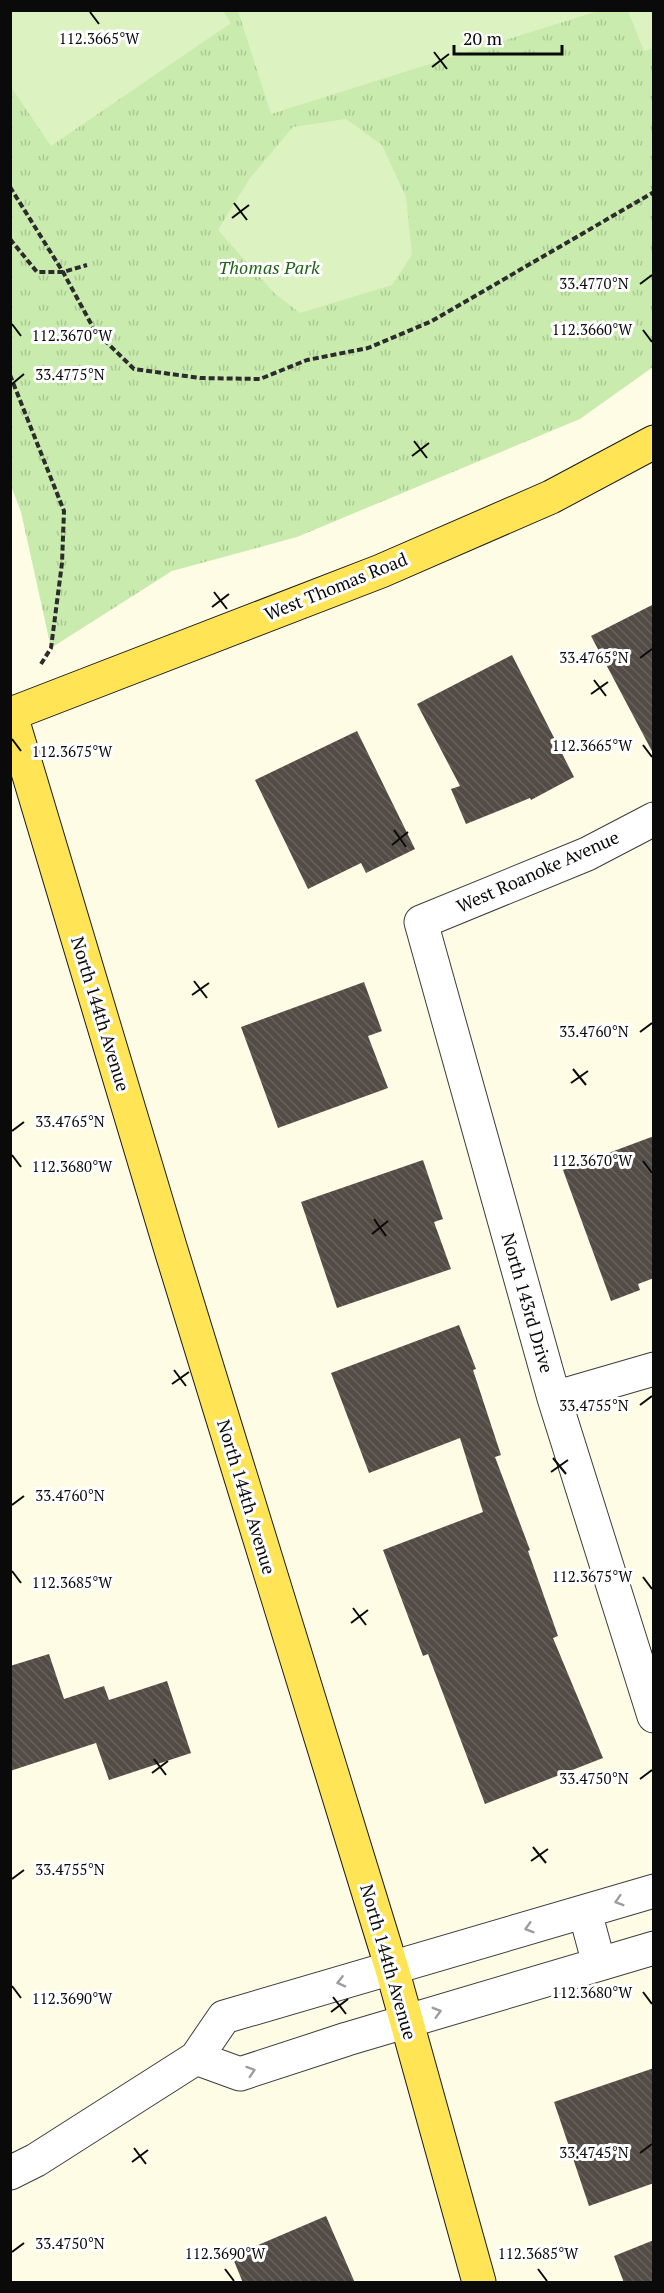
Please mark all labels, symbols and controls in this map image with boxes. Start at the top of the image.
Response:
scale bar [454,18,562,56]
text: 20 m [463,26,503,50]
text: 112.3665°W [59,28,140,48]
park label: Thomas Park [218,255,320,279]
text: 33.4770°N [559,273,629,293]
text: 112.3660°W [552,319,633,339]
text: 112.3670°W [32,325,113,345]
text: 33.4775°N [35,364,105,384]
street label: West Thomas Road [261,546,411,626]
text: 33.4765°N [559,647,629,667]
text: 112.3665°W [552,735,633,755]
text: 112.3675°W [32,741,113,761]
street label: West Roanoke Avenue [453,824,623,918]
street label: North 144th Avenue [66,933,136,1094]
text: 33.4760°N [559,1021,629,1041]
text: 33.4765°N [35,1111,105,1131]
text: 112.3670°W [552,1150,633,1170]
text: 112.3680°W [32,1156,113,1176]
street label: North 143rd Drive [496,1230,559,1376]
text: 33.4755°N [559,1395,629,1415]
street label: North 144th Avenue [212,1416,282,1577]
text: 33.4760°N [35,1485,105,1505]
text: 112.3675°W [552,1566,633,1586]
text: 112.3685°W [32,1572,113,1592]
text: 33.4750°N [559,1768,629,1788]
text: 33.4755°N [35,1859,105,1879]
street label: North 144th Avenue [355,1881,423,2042]
one-way arrow [614,1894,625,1906]
one-way arrow [524,1921,535,1933]
one-way arrow [336,1974,346,1987]
text: 112.3680°W [552,1982,633,2002]
text: 112.3690°W [32,1988,113,2008]
one-way arrow [431,2007,442,2019]
one-way arrow [245,2065,256,2078]
text: 33.4745°N [559,2142,629,2162]
text: 33.4750°N [35,2233,105,2253]
text: 112.3690°W [185,2243,266,2263]
text: 112.3685°W [498,2243,579,2263]

